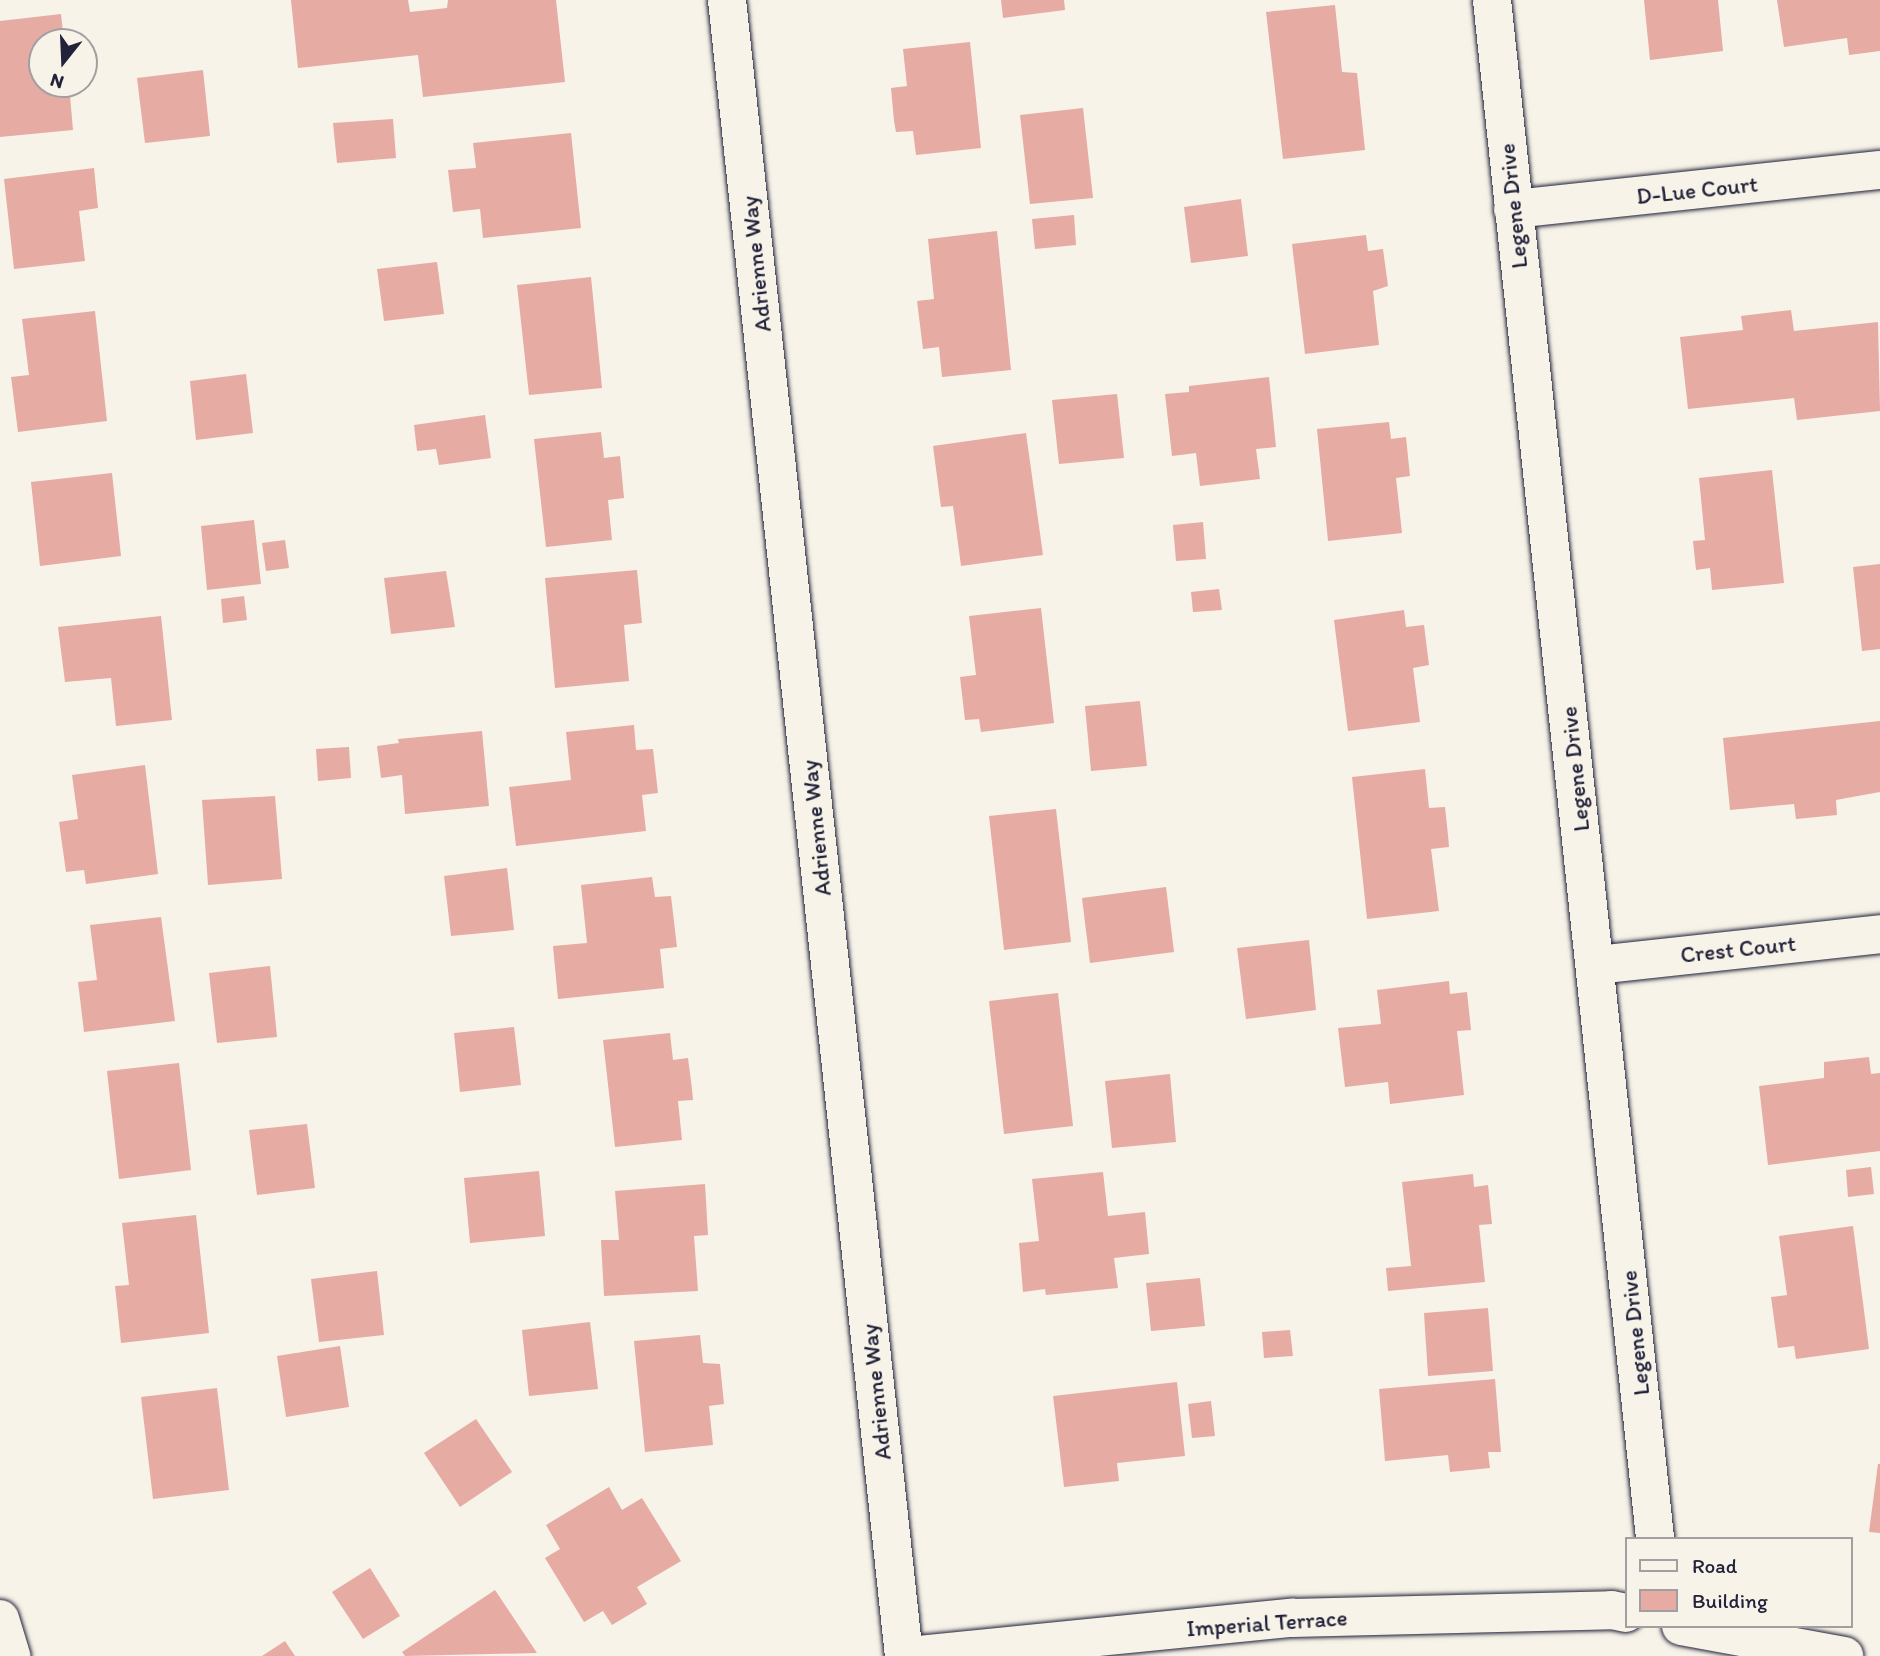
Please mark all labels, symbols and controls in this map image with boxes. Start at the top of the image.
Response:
north arrow [28,28,98,98]
text: N [47,69,67,94]
street label: Legene Drive [1493,142,1533,270]
street label: D-Lue Court [1635,170,1759,210]
street label: Adrienne Way [735,195,777,333]
street label: Legene Drive [1555,705,1595,833]
street label: Adrienne Way [795,759,837,897]
street label: Crest Court [1679,929,1797,969]
street label: Legene Drive [1615,1269,1655,1397]
street label: Adrienne Way [855,1323,897,1461]
legend [1624,1537,1852,1628]
text: Road [1692,1553,1737,1578]
text: Building [1692,1588,1768,1613]
street label: Imperial Terrace [1186,1604,1348,1642]

